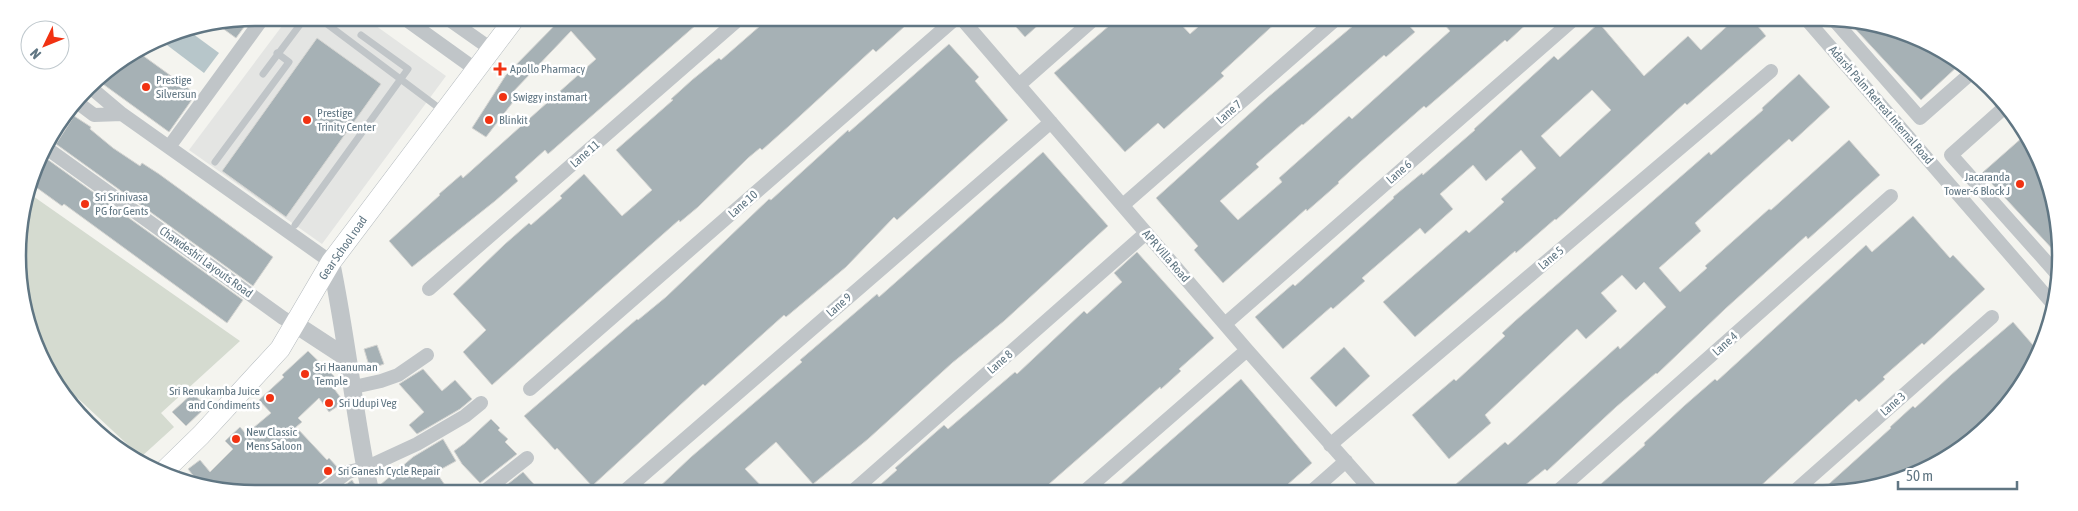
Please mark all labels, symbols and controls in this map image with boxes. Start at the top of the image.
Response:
north arrow [20,20,70,70]
street label: Adarsh Palm Retreat Internal Road [1826,43,1936,167]
text: N [27,45,44,62]
place label: Apollo Pharmacy [510,62,585,76]
marker: Apollo Pharmacy [494,63,506,75]
place label: Prestige Silversun [156,73,197,101]
marker: Prestige Silversun [140,81,152,93]
place label: Swiggy instamart [513,90,588,104]
marker: Swiggy instamart [497,91,509,103]
street label: Lane 7 [1214,97,1245,127]
place label: Prestige Trinity Center [317,106,376,134]
place label: Blinkit [499,113,528,127]
marker: Prestige Trinity Center [301,114,313,126]
marker: Blinkit [483,114,495,126]
street label: Lane 11 [567,137,603,171]
street label: Lane 6 [1384,157,1415,187]
place label: Jacaranda Tower-6 Block J [1944,170,2010,198]
marker: Jacaranda Tower-6 Block J [2014,178,2026,190]
street label: Lane 10 [725,187,761,221]
place label: Sri Srinivasa PG for Gents [95,190,148,218]
marker: Sri Srinivasa PG for Gents [79,198,91,210]
street label: Gear School road [316,213,370,283]
street label: Chawdeshri Layouts Road [157,224,255,300]
street label: APR Villa Road [1140,227,1192,285]
street label: Lane 5 [1535,243,1567,273]
street label: Lane 9 [824,290,855,320]
street label: Lane 4 [1710,329,1741,359]
street label: Lane 8 [985,347,1016,377]
place label: Sri Haanuman Temple [315,360,378,388]
marker: Sri Haanuman Temple [299,368,311,380]
place label: Sri Renukamba Juice and Condiments [169,384,260,412]
street label: Lane 3 [1878,389,1908,419]
marker: Sri Renukamba Juice and Condiments [264,392,276,404]
place label: Sri Udupi Veg [339,396,398,410]
marker: Sri Udupi Veg [323,397,335,409]
place label: New Classic Mens Saloon [246,425,302,453]
marker: New Classic Mens Saloon [230,433,242,445]
scale bar [1898,458,2017,490]
place label: Sri Ganesh Cycle Repair [338,464,440,478]
marker: Sri Ganesh Cycle Repair [322,465,334,477]
text: 50 m [1906,467,1933,484]

